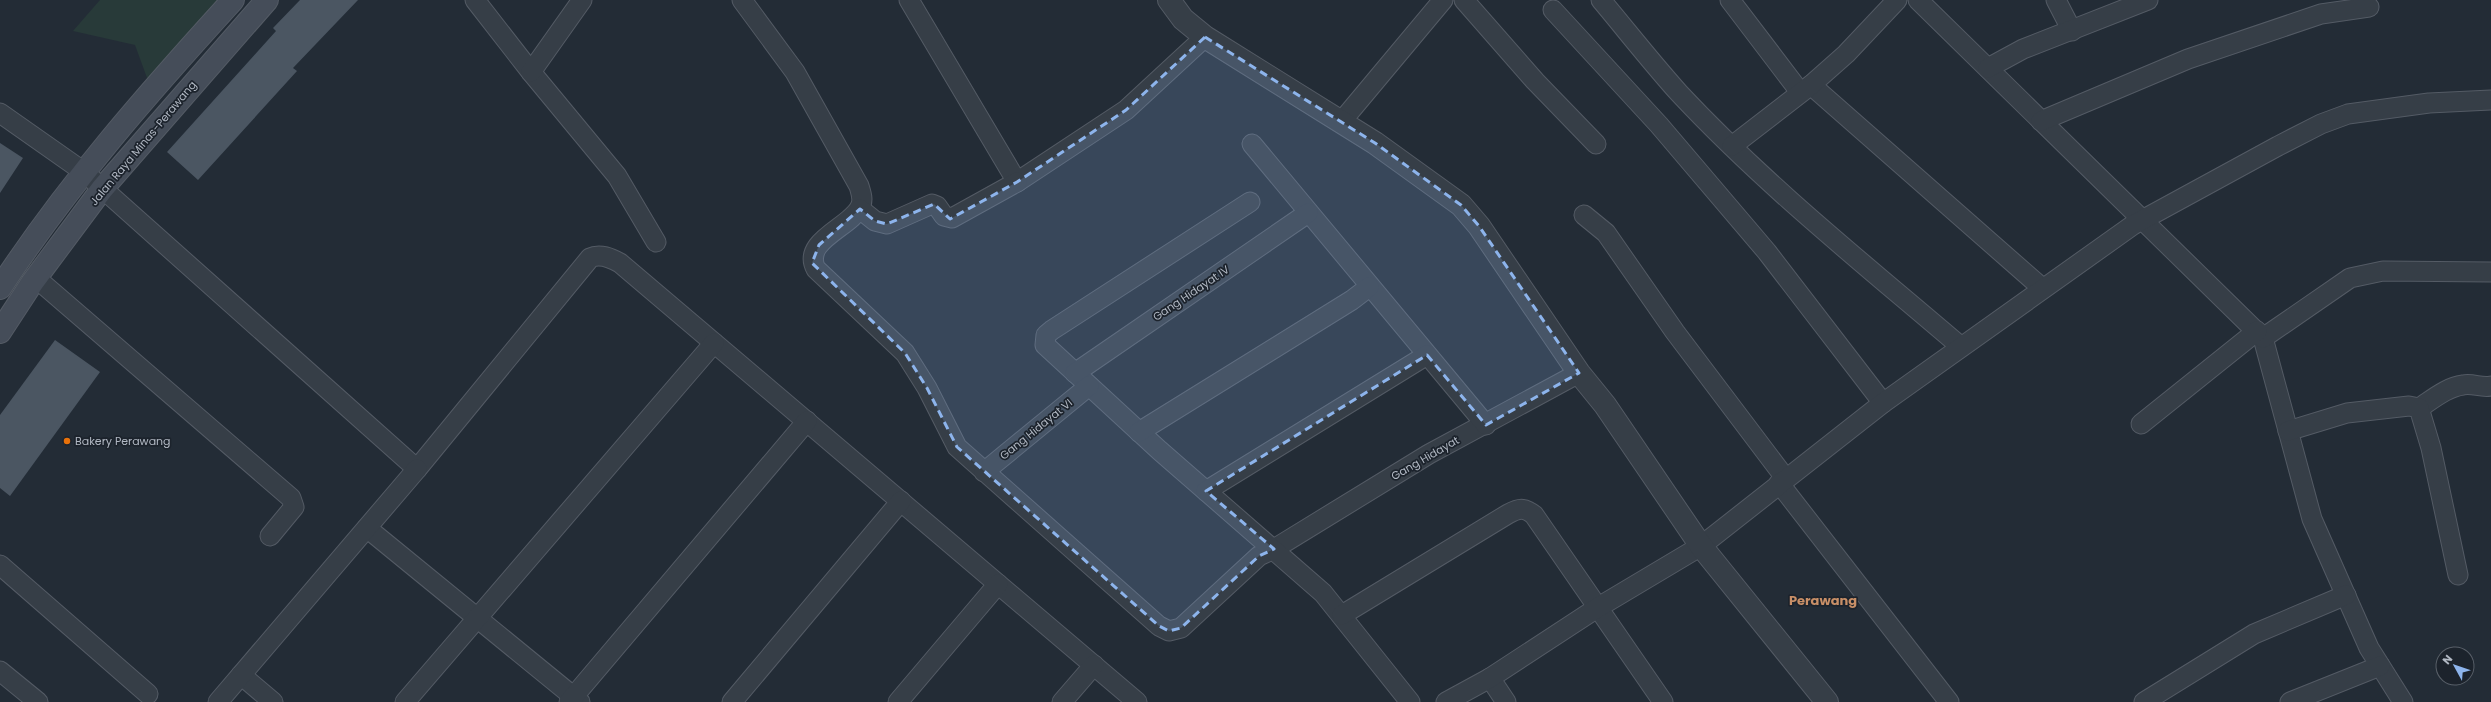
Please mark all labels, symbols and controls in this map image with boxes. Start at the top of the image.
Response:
street label: Jalan Raya Minas-Perawang [86,77,200,209]
street label: Gang Hidayat IV [1150,261,1233,325]
street label: Gang Hidayat VI [996,395,1076,463]
street label: Gang Hidayat [1388,432,1462,484]
place label: Bakery Perawang [75,433,171,449]
marker: Bakery Perawang [62,436,72,446]
district label: Perawang [1789,591,1857,610]
north arrow [2435,646,2475,686]
text: N [2439,651,2456,668]

